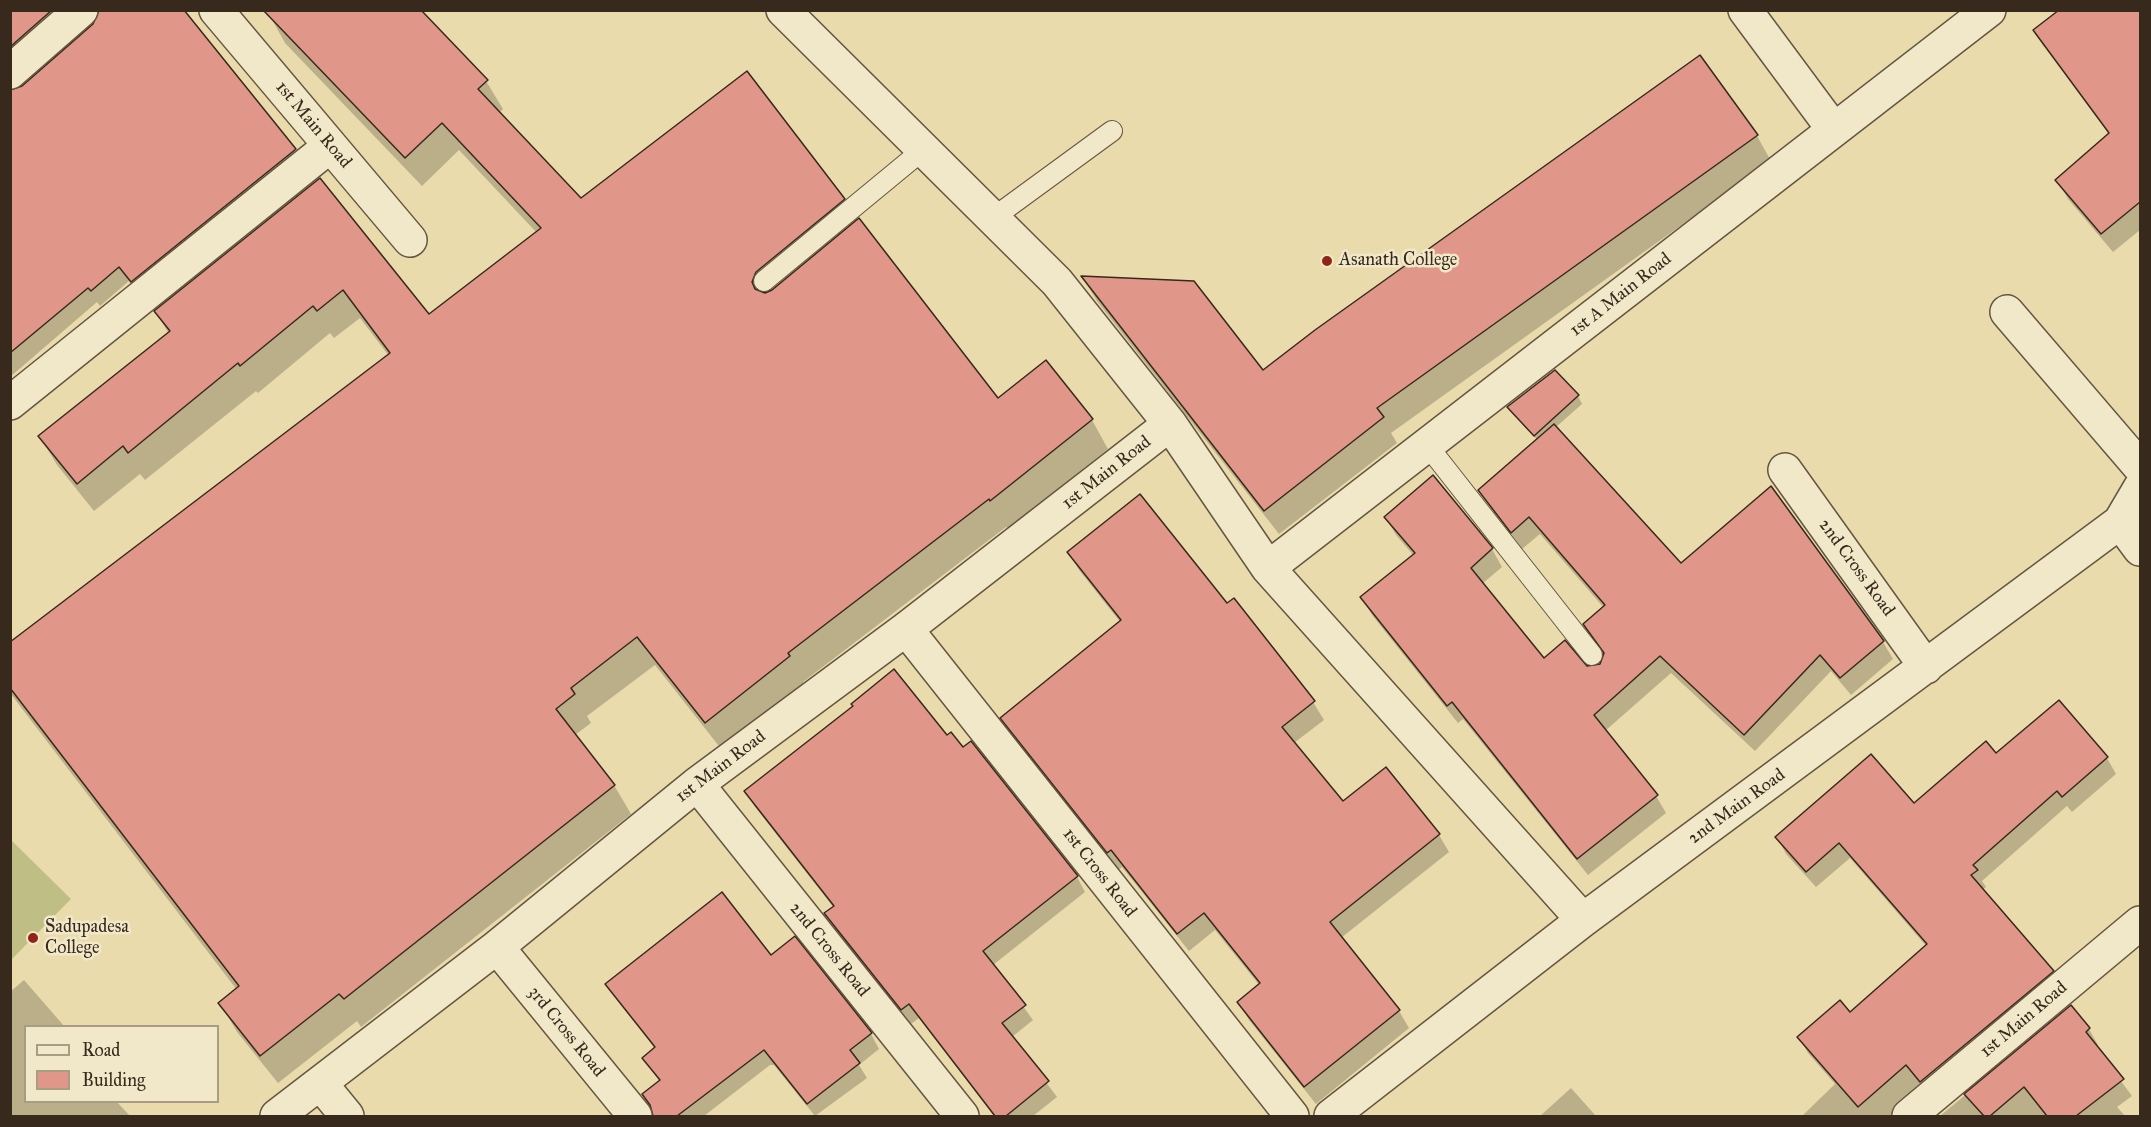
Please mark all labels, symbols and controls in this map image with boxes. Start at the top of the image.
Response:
street label: 1st Main Road [270,77,356,173]
street label: 1st A Main Road [1566,249,1676,341]
place label: Asanath College [1339,250,1457,272]
marker: Asanath College [1320,254,1334,268]
street label: 1st Main Road [1058,432,1156,514]
street label: 2nd Cross Road [1813,515,1899,621]
street label: 1st Main Road [672,726,770,808]
street label: 2nd Main Road [1684,765,1790,849]
street label: 1st Cross Road [1057,824,1141,922]
street label: 2nd Cross Road [784,899,874,1001]
place label: Sadupadesa College [45,917,129,960]
marker: Sadupadesa College [26,931,40,945]
street label: 1st Main Road [1976,977,2072,1063]
street label: 3rd Cross Road [523,982,609,1082]
legend [24,1025,219,1103]
text: Road [82,1039,120,1061]
text: Building [82,1069,145,1091]

